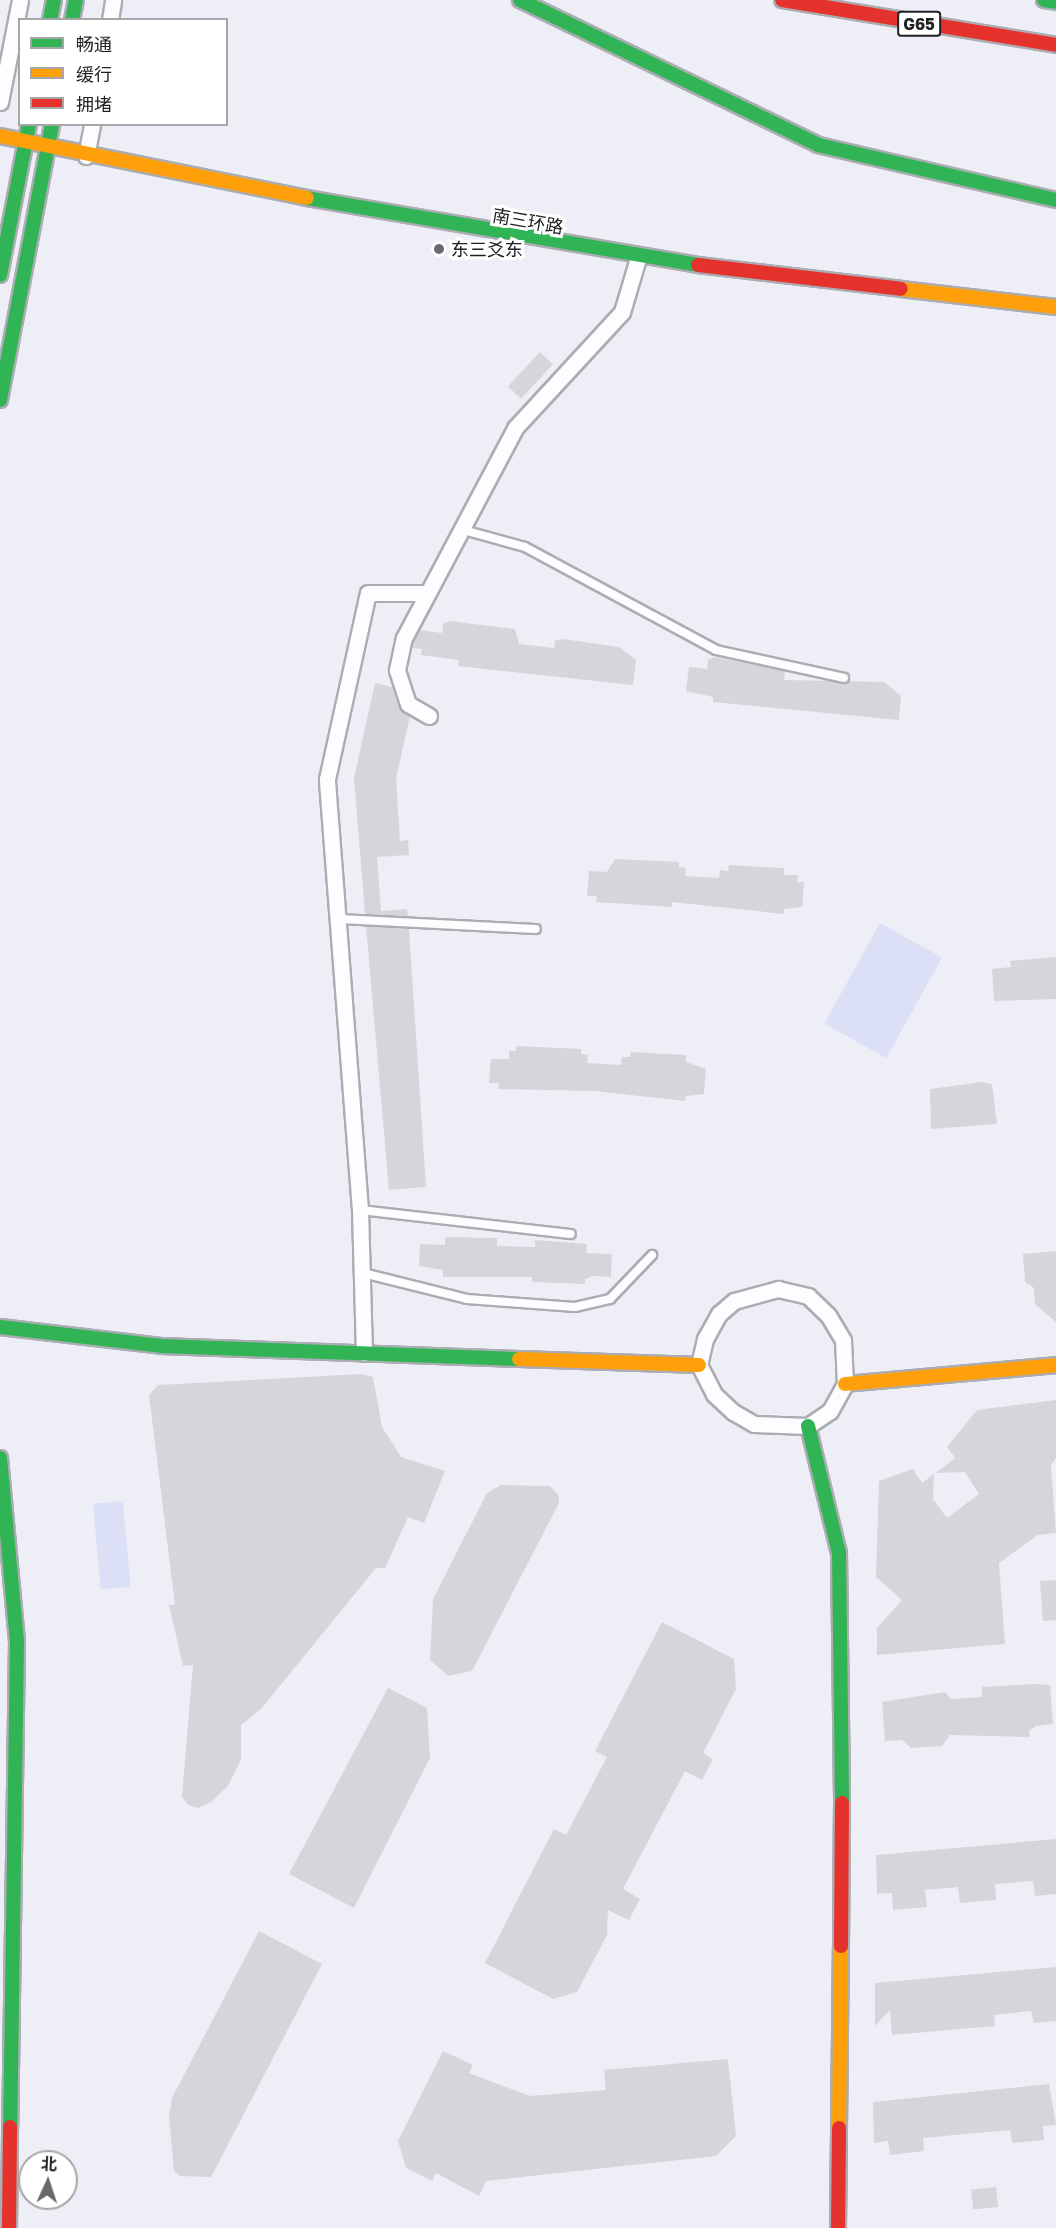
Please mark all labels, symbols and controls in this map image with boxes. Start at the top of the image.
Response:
road number: G65 [896,11,942,37]
legend [18,18,228,126]
text: 畅通 [76,33,112,55]
text: 缓行 [76,63,112,85]
text: 拥堵 [76,93,112,115]
street label: 南三环路 [491,204,565,238]
place label: 东三爻东 [451,238,523,260]
marker: 东三爻东 [432,242,446,256]
north arrow [18,2150,78,2210]
text: 北 [40,2154,57,2174]

